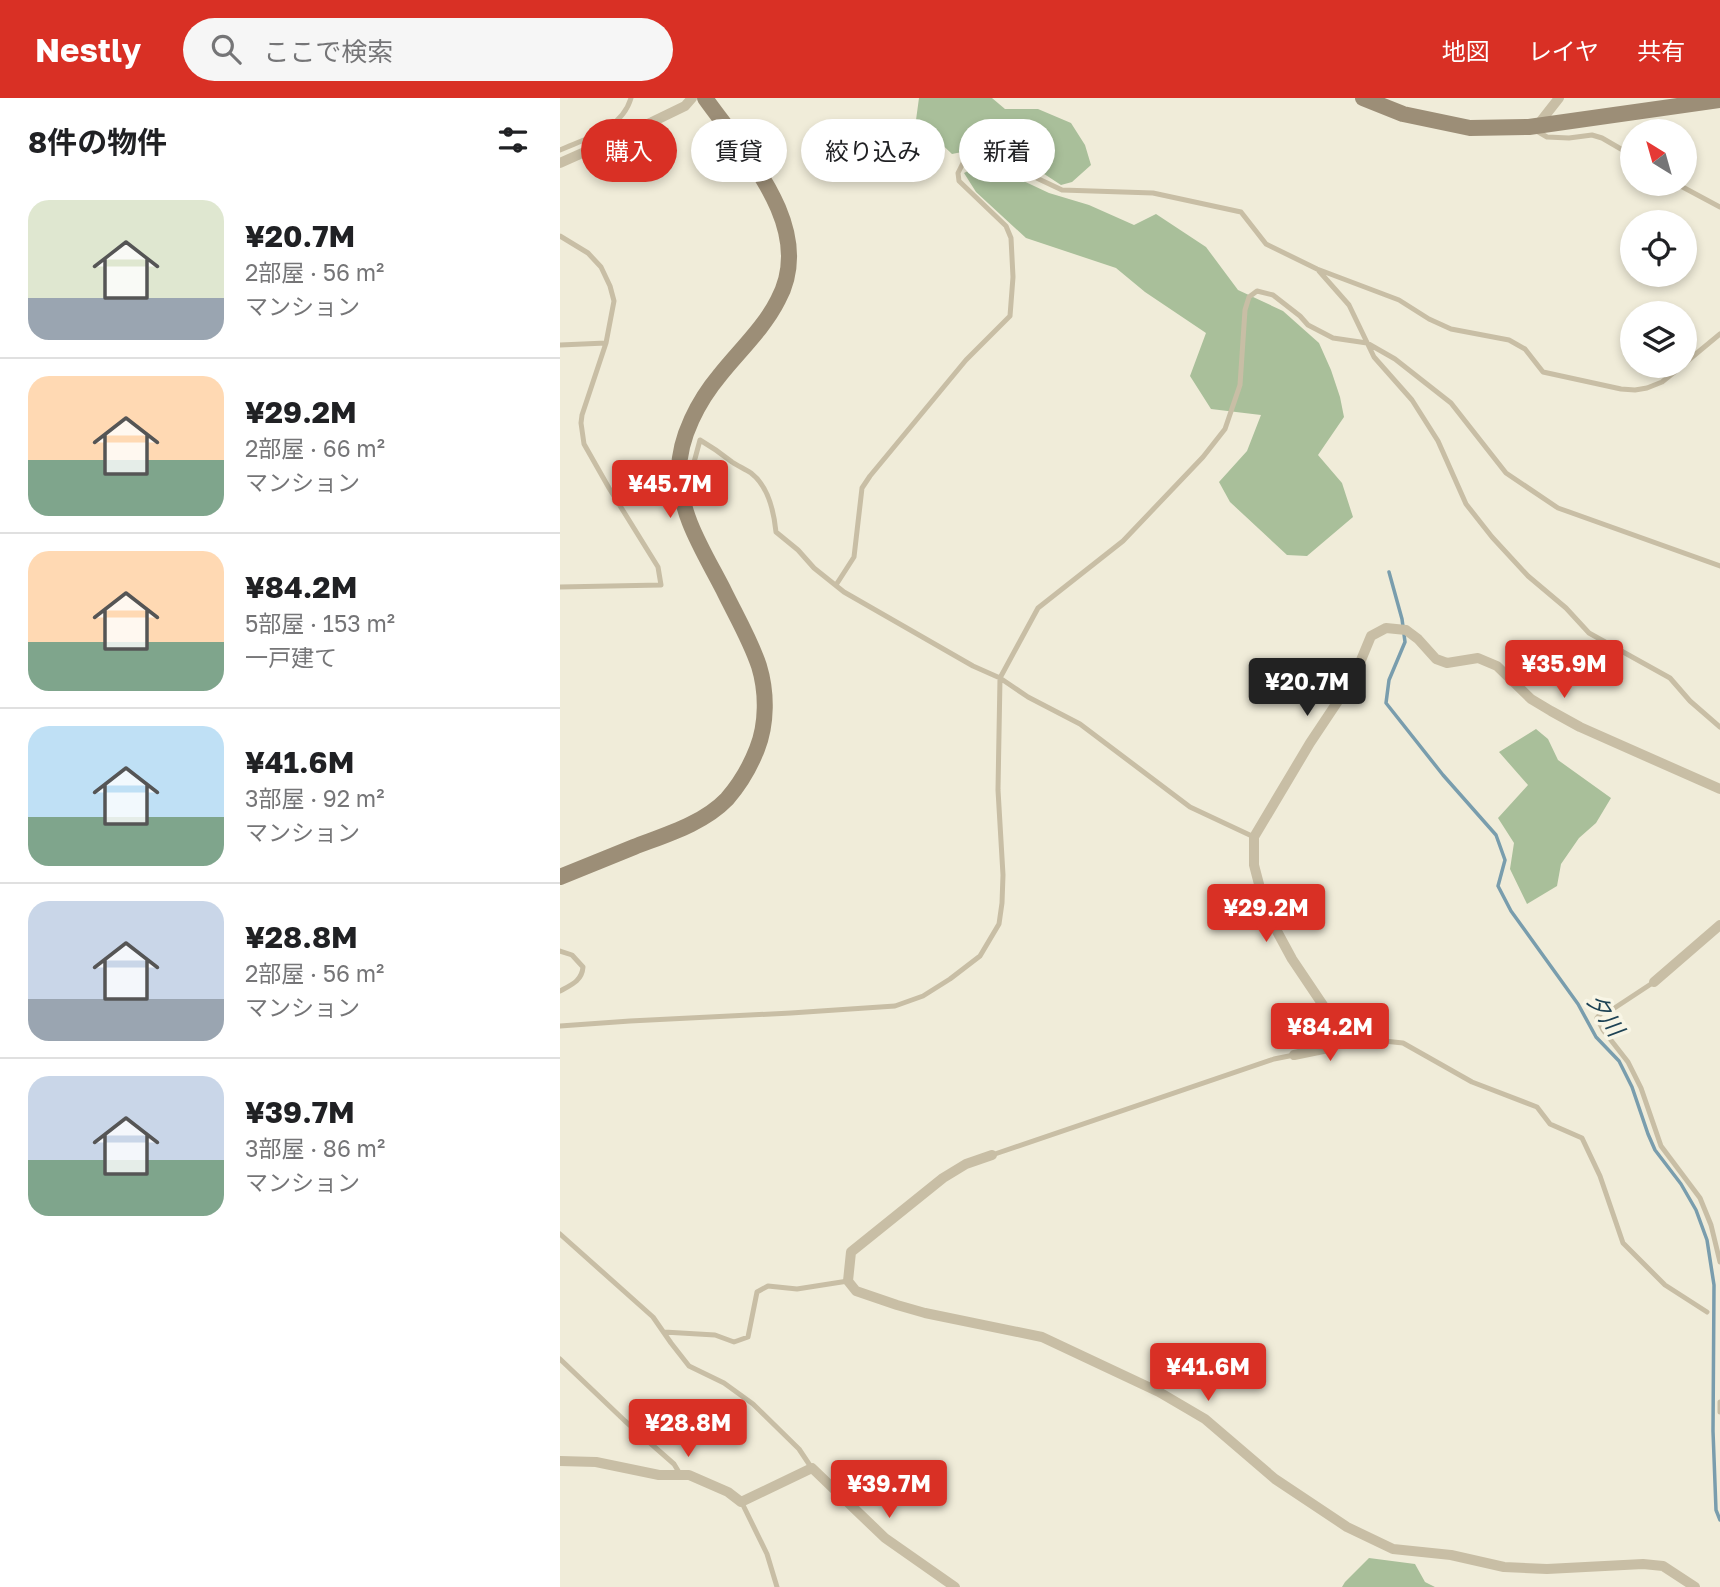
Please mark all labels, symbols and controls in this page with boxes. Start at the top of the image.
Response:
search box [183,18,673,81]
text: Nestly [35,30,141,69]
icon: search [207,30,245,68]
text: ここで検索 [263,36,393,67]
text: 地図 [1442,36,1490,65]
text: レイヤ [1528,36,1599,65]
text: 共有 [1637,36,1685,65]
chip: 購入 [581,119,677,182]
chip: 賃貸 [691,119,787,182]
chip: 絞り込み [801,119,945,182]
chip: 新着 [959,119,1055,182]
north arrow [1620,119,1698,196]
map controls [1620,119,1697,378]
icon: filters [494,121,532,159]
text: 8件の物件 [28,124,167,160]
button: locate [1620,210,1697,287]
text: ¥20.7M [245,218,355,254]
icon: home [84,228,168,312]
text: 2部屋 · 56 m² [245,258,384,286]
text: マンション [245,292,360,320]
button: layers [1620,301,1697,378]
text: ¥29.2M [245,394,357,430]
icon: home [84,404,168,488]
text: 2部屋 · 66 m² [245,434,385,462]
pin: ¥45.7M [613,460,727,520]
text: マンション [245,468,360,496]
text: ¥45.7M [628,469,712,497]
text: ¥84.2M [245,569,357,605]
icon: home [84,579,168,663]
text: 5部屋 · 153 m² [245,609,395,637]
pin: ¥35.9M [1507,640,1621,700]
text: 一戸建て [245,643,337,671]
text: ¥35.9M [1521,649,1607,677]
pin: ¥20.7M [1250,658,1364,718]
text: ¥20.7M [1265,667,1349,695]
text: ¥41.6M [245,744,354,780]
icon: home [84,754,168,838]
text: 3部屋 · 92 m² [245,784,385,812]
text: マンション [245,818,360,846]
pin: ¥29.2M [1209,884,1323,944]
text: ¥29.2M [1223,893,1309,921]
text: ¥28.8M [245,919,358,955]
icon: home [84,929,168,1013]
text: 2部屋 · 56 m² [245,959,384,987]
water label: 夕川 [1582,987,1632,1043]
text: マンション [245,993,360,1021]
pin: ¥84.2M [1273,1004,1387,1063]
text: ¥84.2M [1287,1012,1373,1040]
text: ¥39.7M [245,1094,355,1130]
icon: home [84,1104,168,1188]
text: 3部屋 · 86 m² [245,1134,385,1162]
text: マンション [245,1168,360,1196]
pin: ¥41.6M [1151,1344,1265,1403]
text: ¥41.6M [1166,1352,1250,1380]
pin: ¥28.8M [631,1400,745,1459]
text: ¥28.8M [645,1408,731,1436]
pin: ¥39.7M [832,1460,946,1520]
text: ¥39.7M [847,1469,931,1497]

